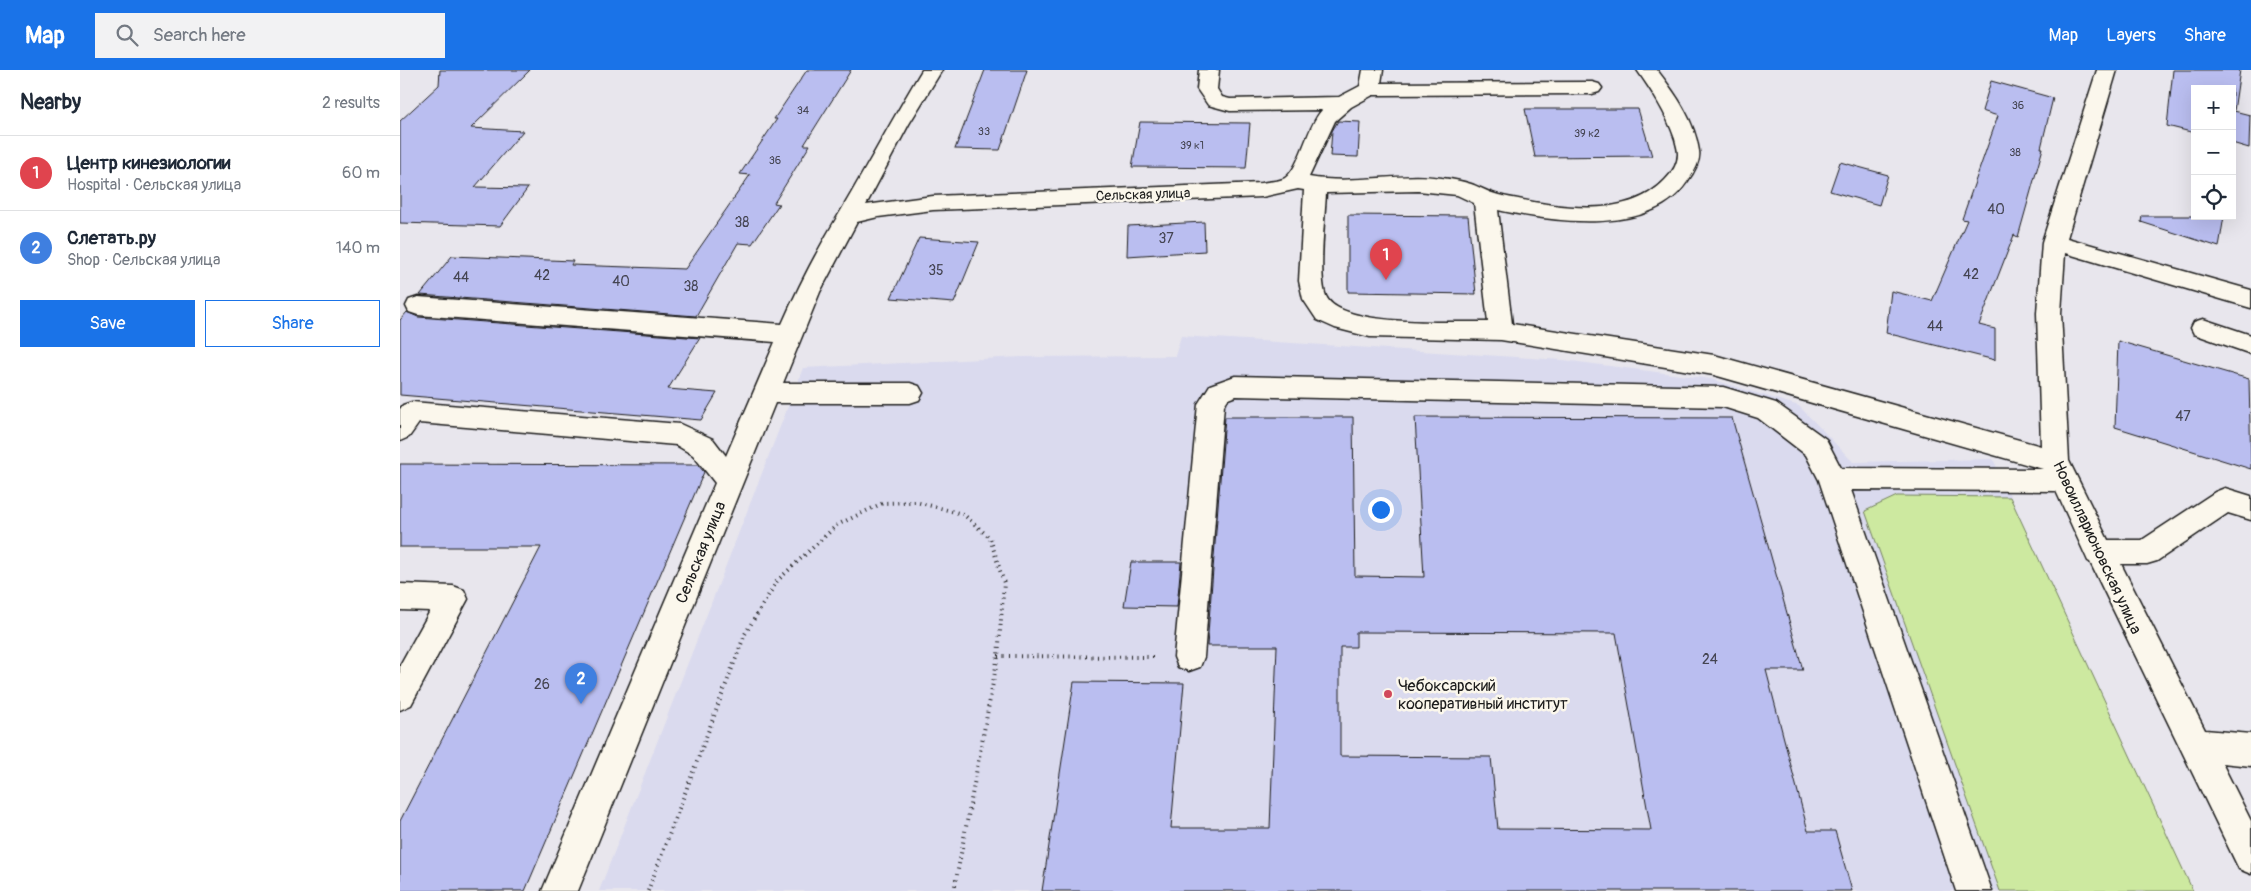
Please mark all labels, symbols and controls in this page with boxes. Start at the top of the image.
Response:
search box [95,13,445,58]
text: Map [25,21,65,50]
icon: search [113,21,141,49]
text: Search here [153,23,246,47]
text: Map [2049,24,2078,47]
text: Layers [2106,24,2156,47]
text: Share [2184,24,2226,47]
map controls [2191,85,2236,220]
button: + [2191,85,2236,130]
text: Nearby [20,89,81,116]
text: 2 results [322,93,380,113]
house number: 36 [2012,99,2024,112]
house number: 34 [797,104,810,117]
house number: 33 [978,125,990,138]
house number: 39 к2 [1574,127,1600,140]
button: − [2191,130,2236,175]
house number: 39 к1 [1180,139,1204,152]
house number: 38 [2009,146,2021,159]
text: Центр кинезиологии [67,151,230,175]
house number: 36 [769,154,781,167]
text: 1 [33,163,39,183]
text: 60 m [342,163,380,183]
text: Hospital · Сельская улица [67,175,241,195]
button: locate [2191,175,2236,220]
street label: Сельская улица [1095,184,1191,205]
house number: 40 [1987,201,2005,218]
house number: 38 [735,214,749,231]
text: Слетать.ру [67,226,156,250]
house number: 37 [1158,230,1174,247]
text: 2 [32,238,40,258]
text: 140 m [336,238,380,258]
pin: 1 [1370,239,1402,280]
text: Shop · Сельская улица [67,250,220,270]
house number: 35 [928,262,944,279]
house number: 42 [1963,266,1979,283]
house number: 42 [534,267,550,284]
house number: 44 [453,269,469,286]
house number: 40 [612,273,630,290]
house number: 38 [684,278,698,295]
button: Save [20,300,195,347]
button: Share [205,300,380,347]
house number: 44 [1927,318,1943,335]
house number: 47 [2175,408,2191,425]
street label: Новоилларионовская улица [2048,458,2146,637]
your location [1368,497,1394,523]
street label: Сельская улица [671,498,730,606]
house number: 24 [1702,651,1718,668]
pin: 2 [565,663,597,704]
house number: 26 [534,676,550,693]
place label: Чебоксарский кооперативный институт [1398,676,1568,714]
marker: Чебоксарский кооперативный институт [1382,688,1394,700]

